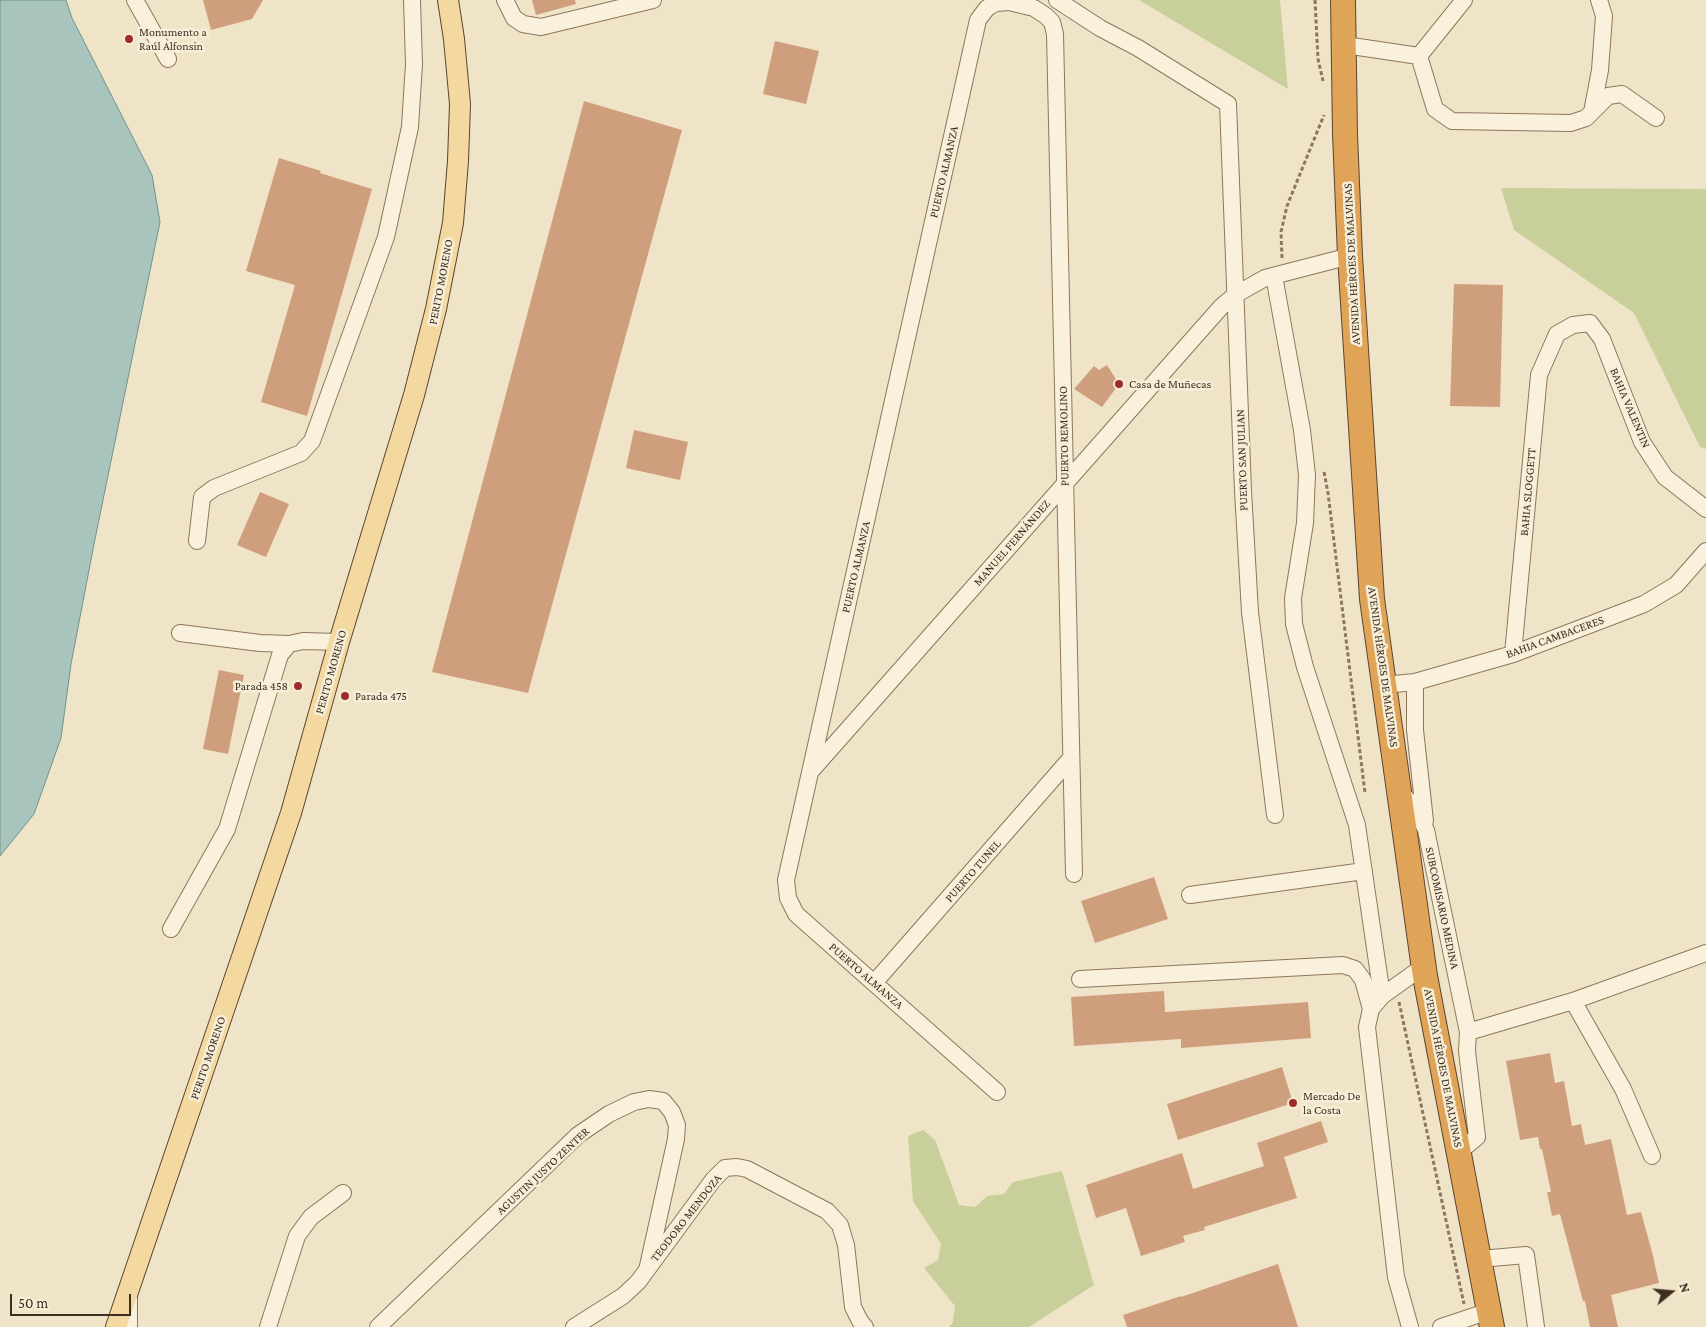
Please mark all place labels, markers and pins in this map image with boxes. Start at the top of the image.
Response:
place label: Monumento a Raúl Alfonsin [139,25,207,53]
marker: Monumento a Raúl Alfonsin [123,33,135,45]
place label: Casa de Muñecas [1129,377,1211,391]
marker: Casa de Muñecas [1113,378,1125,390]
place label: Parada 458 [235,679,288,693]
marker: Parada 458 [292,680,304,692]
place label: Parada 475 [355,689,407,703]
marker: Parada 475 [339,690,351,702]
place label: Mercado De la Costa [1303,1089,1361,1117]
marker: Mercado De la Costa [1287,1097,1299,1109]

